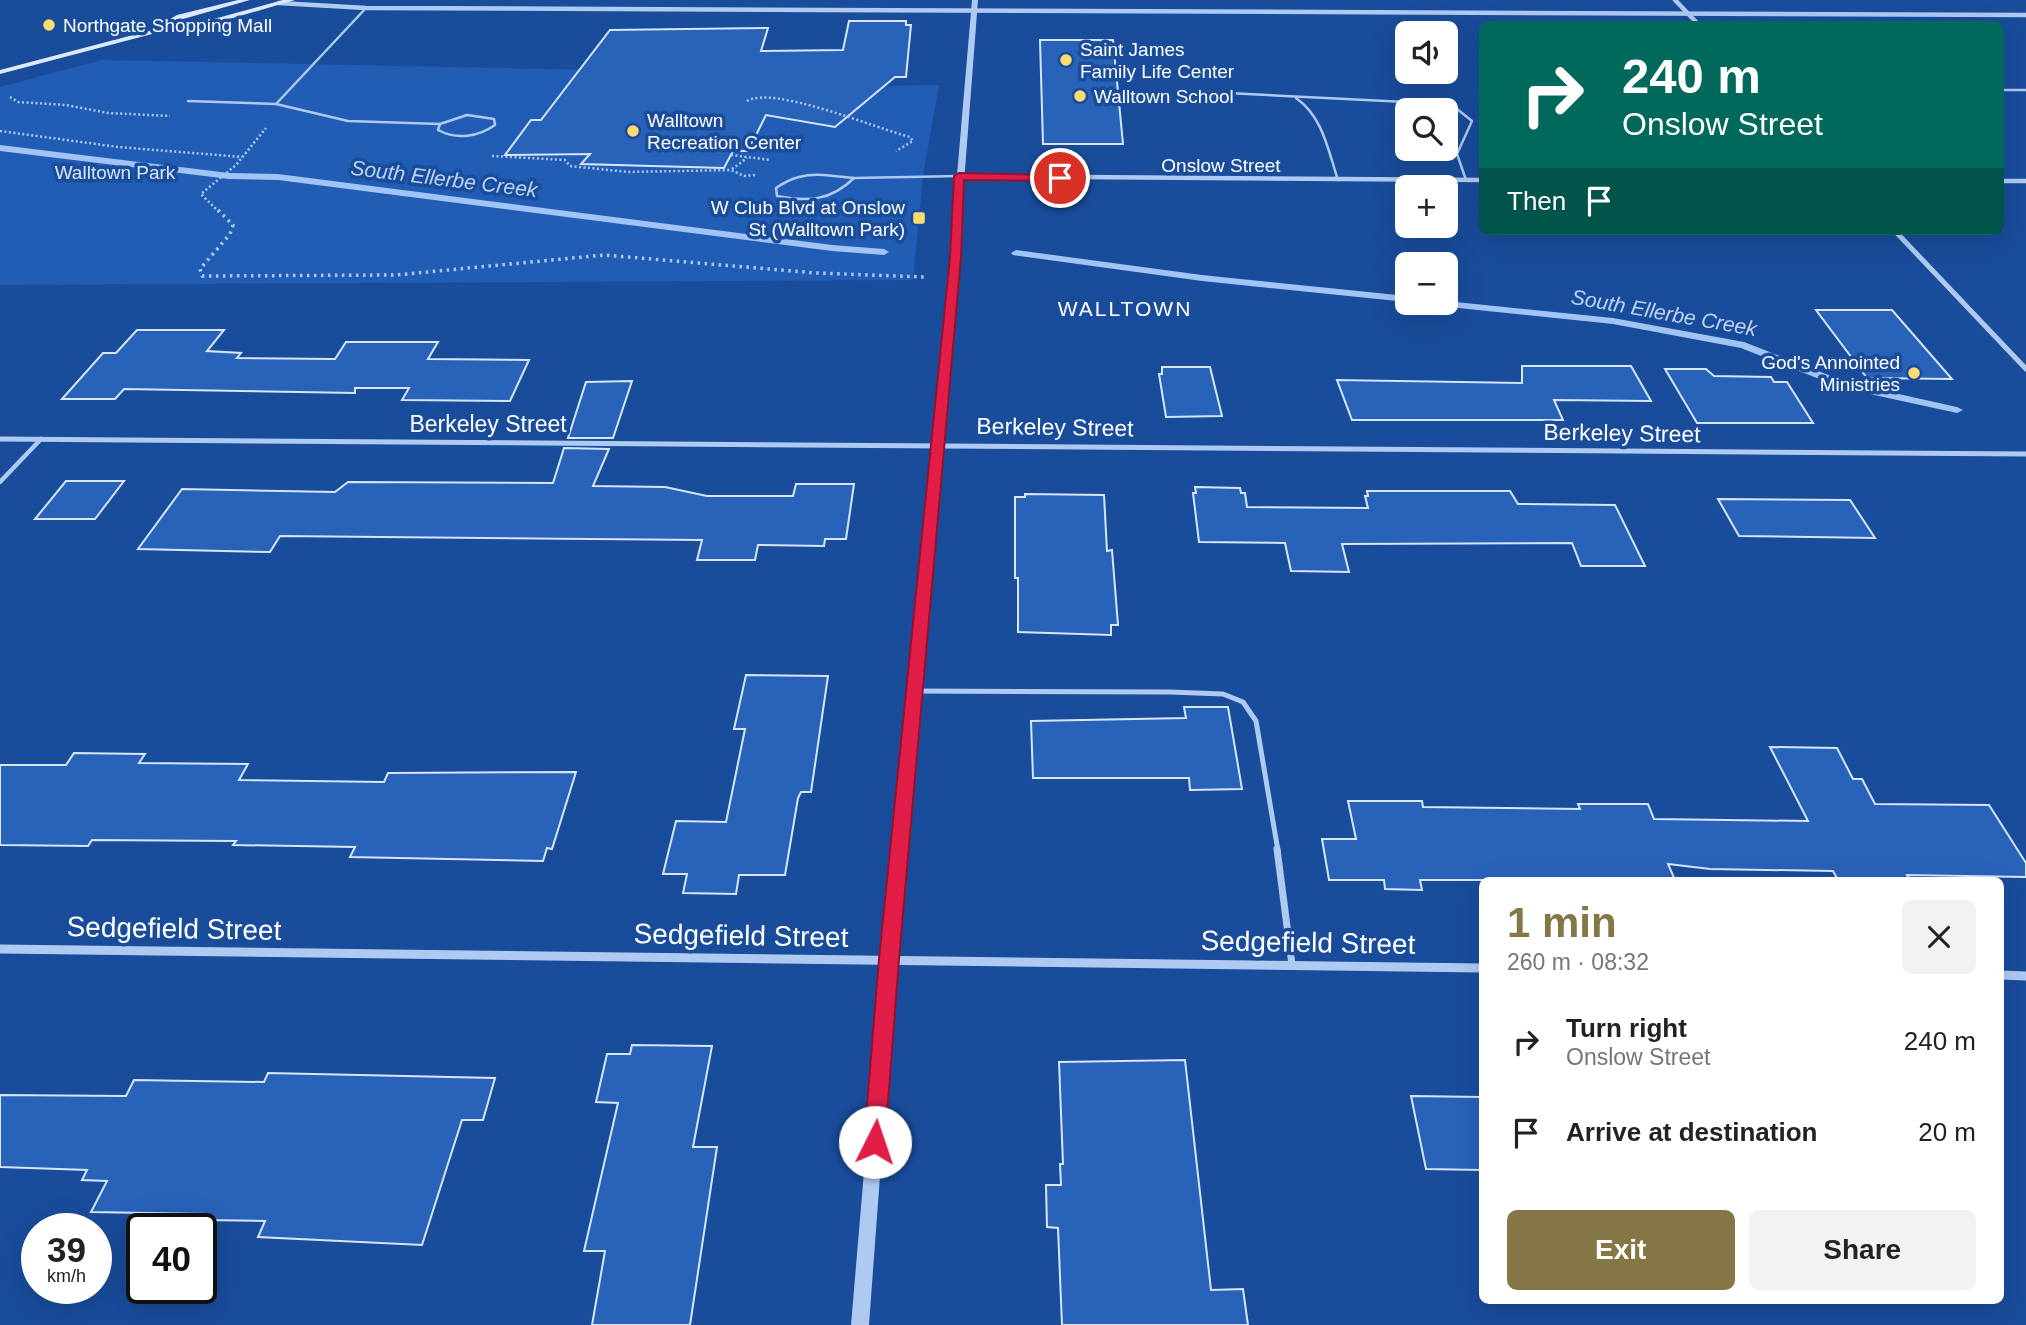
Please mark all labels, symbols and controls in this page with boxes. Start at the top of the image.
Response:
place label: Northgate Shopping Mall [63,15,272,36]
marker: Northgate Shopping Mall [41,17,57,33]
map controls [1395,21,1458,315]
button: sound [1395,21,1458,84]
place label: Saint James Family Life Center [1080,39,1235,82]
icon: right [1507,49,1598,140]
text: 240 m [1622,49,1761,103]
marker: Saint James Family Life Center [1058,52,1074,68]
place label: Walltown School [1094,86,1234,107]
marker: Walltown School [1072,88,1088,104]
button: search [1395,98,1458,161]
text: Onslow Street [1622,106,1823,142]
place label: Walltown Recreation Center [647,110,802,153]
marker: Walltown Recreation Center [625,123,641,139]
pin [1030,148,1090,208]
street label: Onslow Street [1161,155,1281,176]
water label: South Ellerbe Creek [349,156,540,202]
icon: arrive [1041,159,1079,197]
park label: Walltown Park [55,162,176,183]
button: + [1395,175,1458,238]
icon: arrive [1580,182,1618,220]
text: Then [1507,186,1566,216]
place label: W Club Blvd at Onslow St (Walltown Park) [711,197,905,240]
marker: W Club Blvd at Onslow St (Walltown Park) [911,210,927,226]
button: − [1395,252,1458,315]
water label: South Ellerbe Creek [1570,285,1760,340]
district label: WALLTOWN [1058,297,1192,320]
place label: God's Annointed Ministries [1761,352,1900,395]
marker: God's Annointed Ministries [1906,365,1922,381]
street label: Berkeley Street [409,411,567,437]
street label: Berkeley Street [976,413,1134,441]
street label: Berkeley Street [1543,419,1701,447]
text: 1 min [1507,899,1617,946]
button: close [1902,900,1976,974]
street label: Sedgefield Street [66,911,282,946]
street label: Sedgefield Street [633,918,849,953]
street label: Sedgefield Street [1200,925,1416,960]
text: 260 m · 08:32 [1507,949,1649,975]
text: Turn right [1566,1013,1687,1043]
icon: right [1507,1023,1545,1061]
text: 240 m [1904,1026,1976,1056]
text: Onslow Street [1566,1044,1710,1070]
position arrow [838,1105,912,1179]
icon: arrive [1507,1114,1545,1152]
text: Arrive at destination [1566,1117,1817,1147]
text: 20 m [1918,1117,1976,1147]
button: Exit [1507,1210,1735,1290]
button: Share [1749,1210,1976,1290]
speed limit sign: 40 [126,1213,217,1304]
text: 39 [47,1230,86,1269]
text: km/h [47,1266,86,1286]

